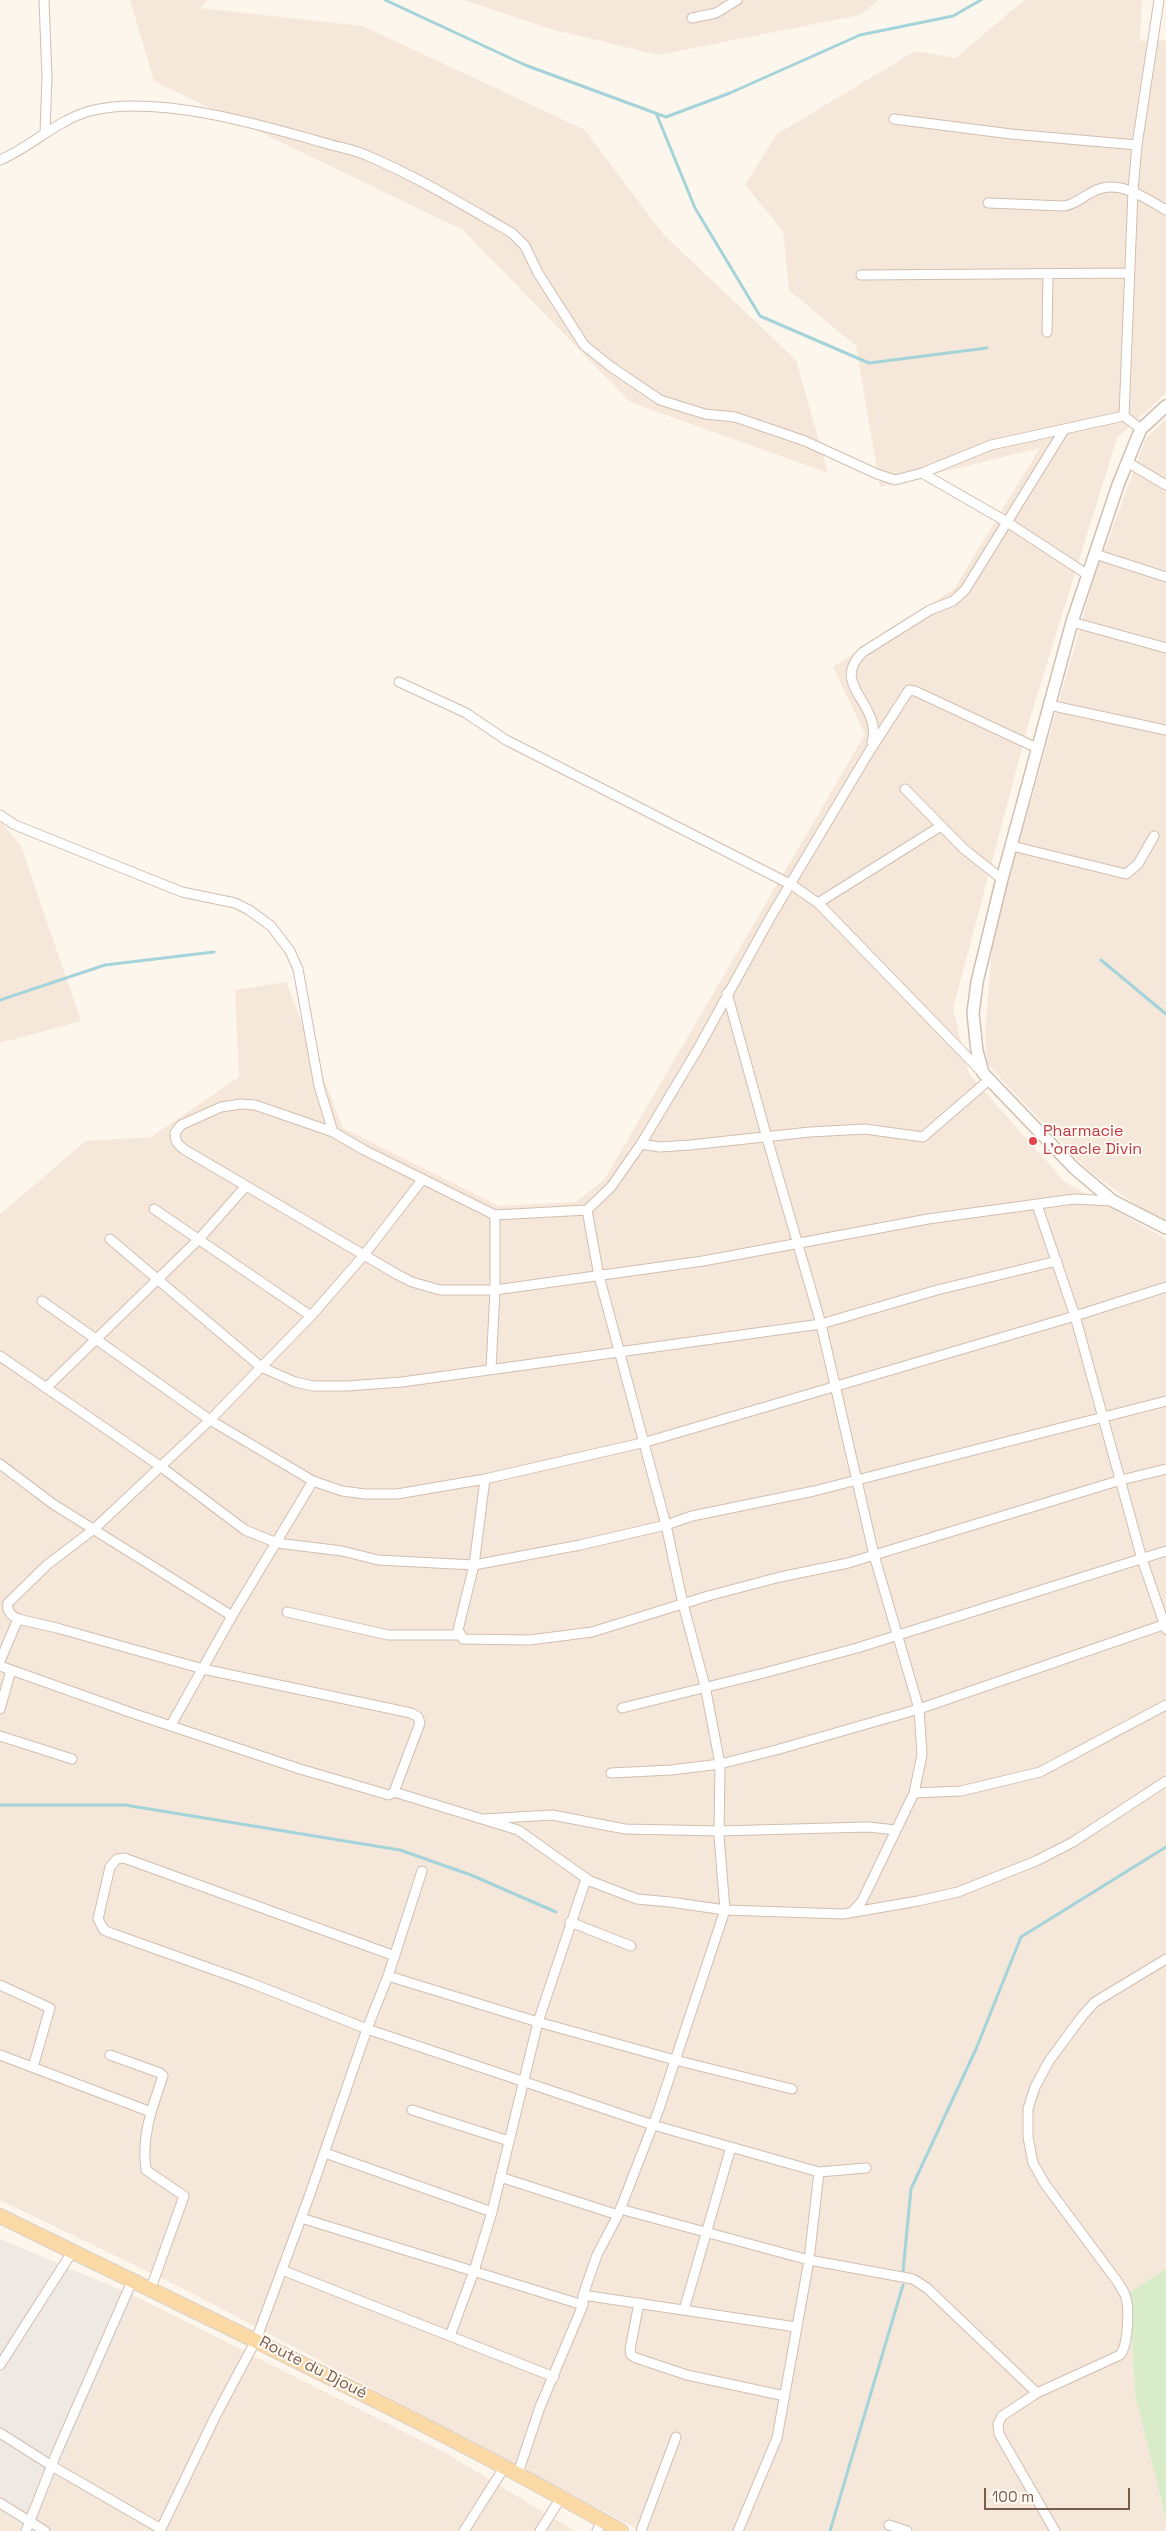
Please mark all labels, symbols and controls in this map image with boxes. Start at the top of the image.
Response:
place label: Pharmacie L'oracle Divin [1043,1122,1142,1160]
marker: Pharmacie L'oracle Divin [1027,1135,1039,1147]
street label: Route du Djoué [256,2333,370,2403]
scale bar [986,2478,1132,2510]
text: 100 m [992,2487,1034,2506]

